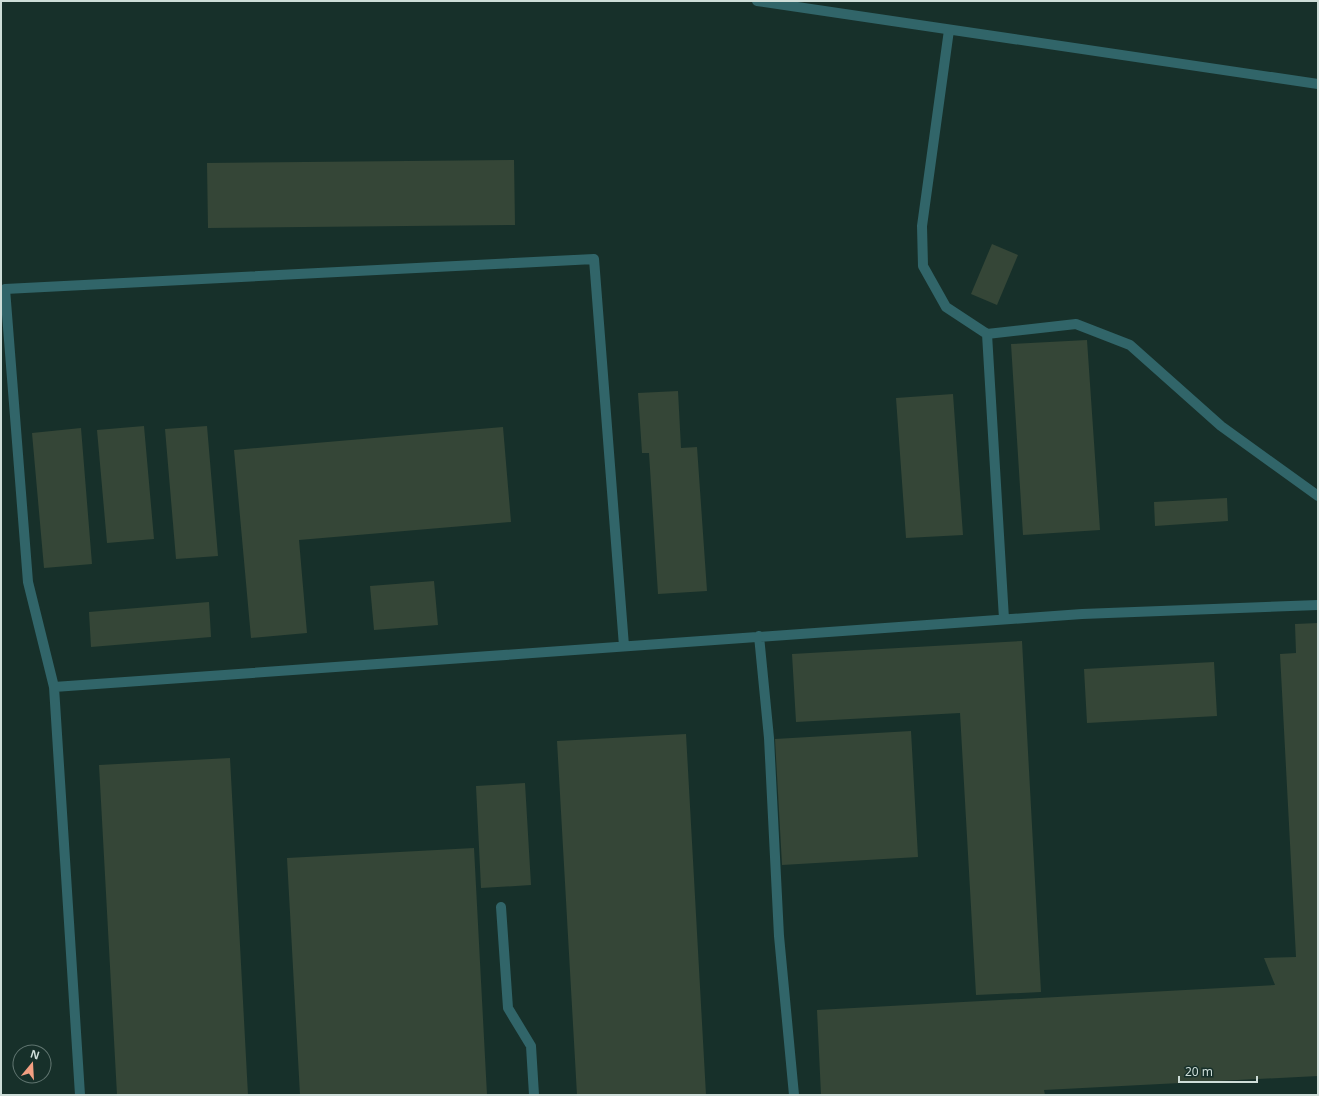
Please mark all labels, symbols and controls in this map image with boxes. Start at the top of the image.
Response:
north arrow [12,1044,52,1084]
text: N [29,1045,42,1063]
scale bar [1179,1058,1257,1084]
text: 20 m [1185,1063,1213,1080]

